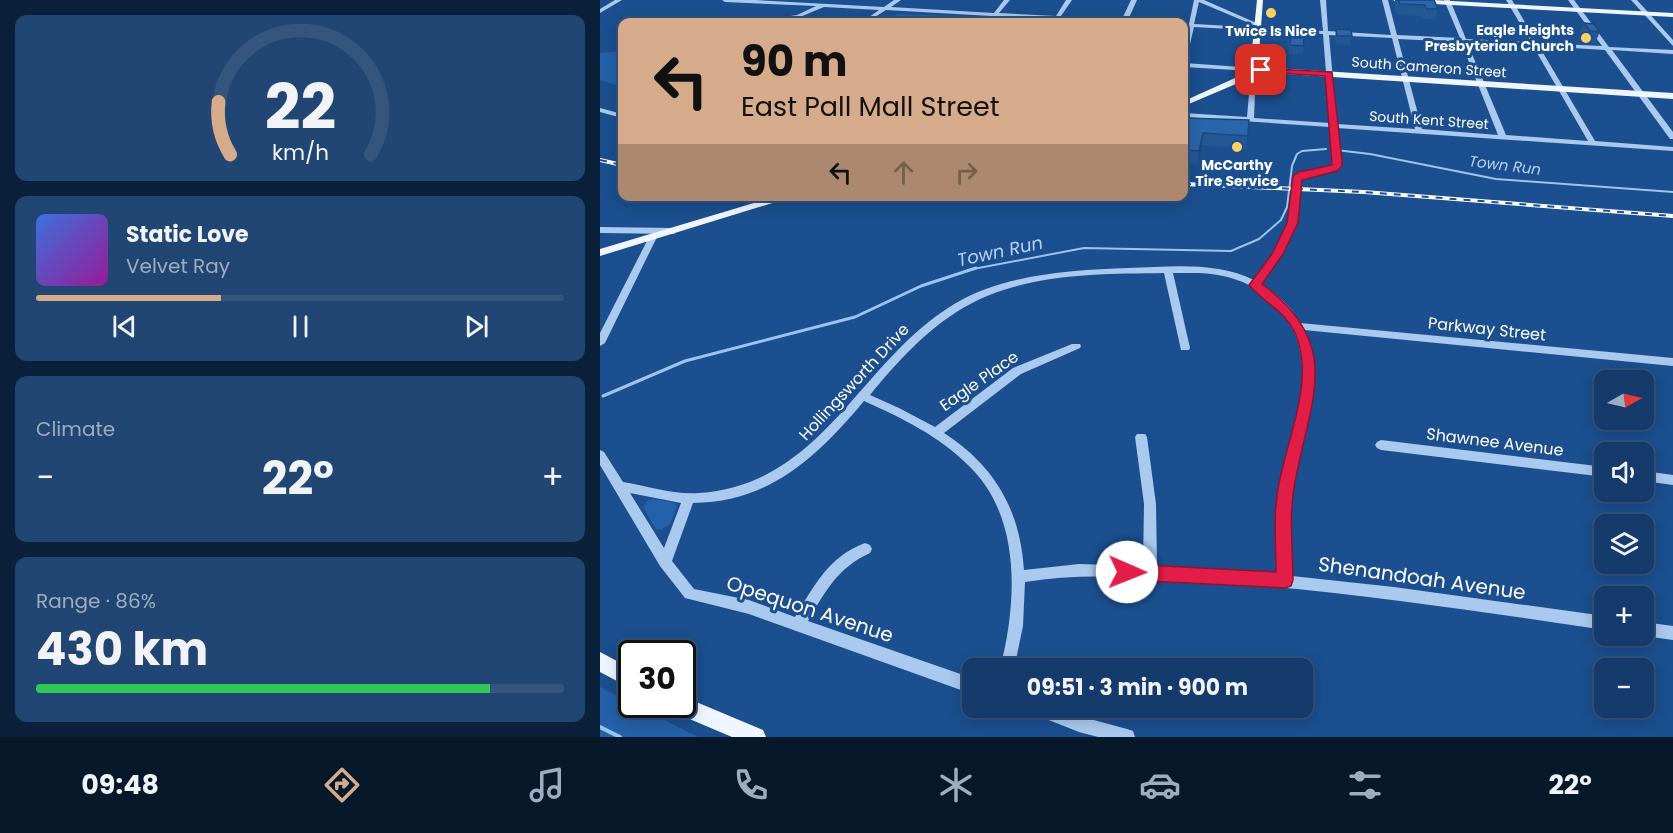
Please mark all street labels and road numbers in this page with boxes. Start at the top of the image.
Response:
street label: South Cameron Street [1351,52,1507,82]
street label: South Kent Street [1369,106,1489,134]
street label: Parkway Street [1427,311,1547,347]
street label: Hollingsworth Drive [794,318,914,446]
street label: Eagle Place [935,345,1023,417]
street label: Shawnee Avenue [1425,422,1565,462]
street label: Shenandoah Avenue [1316,550,1528,606]
street label: Opequon Avenue [723,569,897,649]

